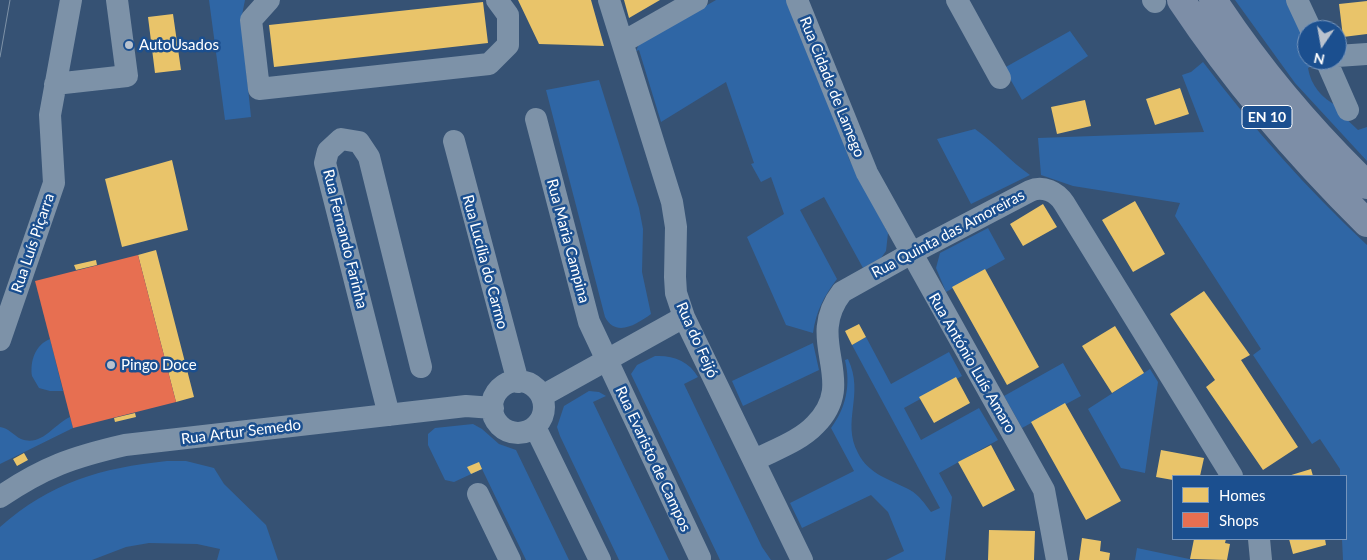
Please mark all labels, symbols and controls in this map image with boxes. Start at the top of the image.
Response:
street label: Rua Cidade de Lamego [796,14,868,160]
north arrow [1297,20,1347,70]
place label: AutoUsados [139,36,219,54]
marker: AutoUsados [123,39,135,51]
text: N [1312,50,1326,69]
road number: EN 10 [1242,105,1292,128]
street label: Rua Fernando Farinha [319,167,371,311]
street label: Rua Maria Campina [543,177,593,305]
street label: Rua Quinta das Amoreiras [868,186,1028,282]
street label: Rua Luís Piçarra [8,191,58,295]
street label: Rua Lucília do Carmo [458,193,512,331]
street label: Rua António Luís Amaro [925,290,1019,436]
street label: Rua do Feijó [672,299,722,381]
place label: Pingo Doce [121,356,197,374]
marker: Pingo Doce [105,359,117,371]
street label: Rua Evaristo de Campos [611,383,695,535]
street label: Rua Artur Semedo [180,416,302,448]
legend [1172,475,1347,540]
text: Homes [1219,486,1265,504]
text: Shops [1219,511,1259,529]

